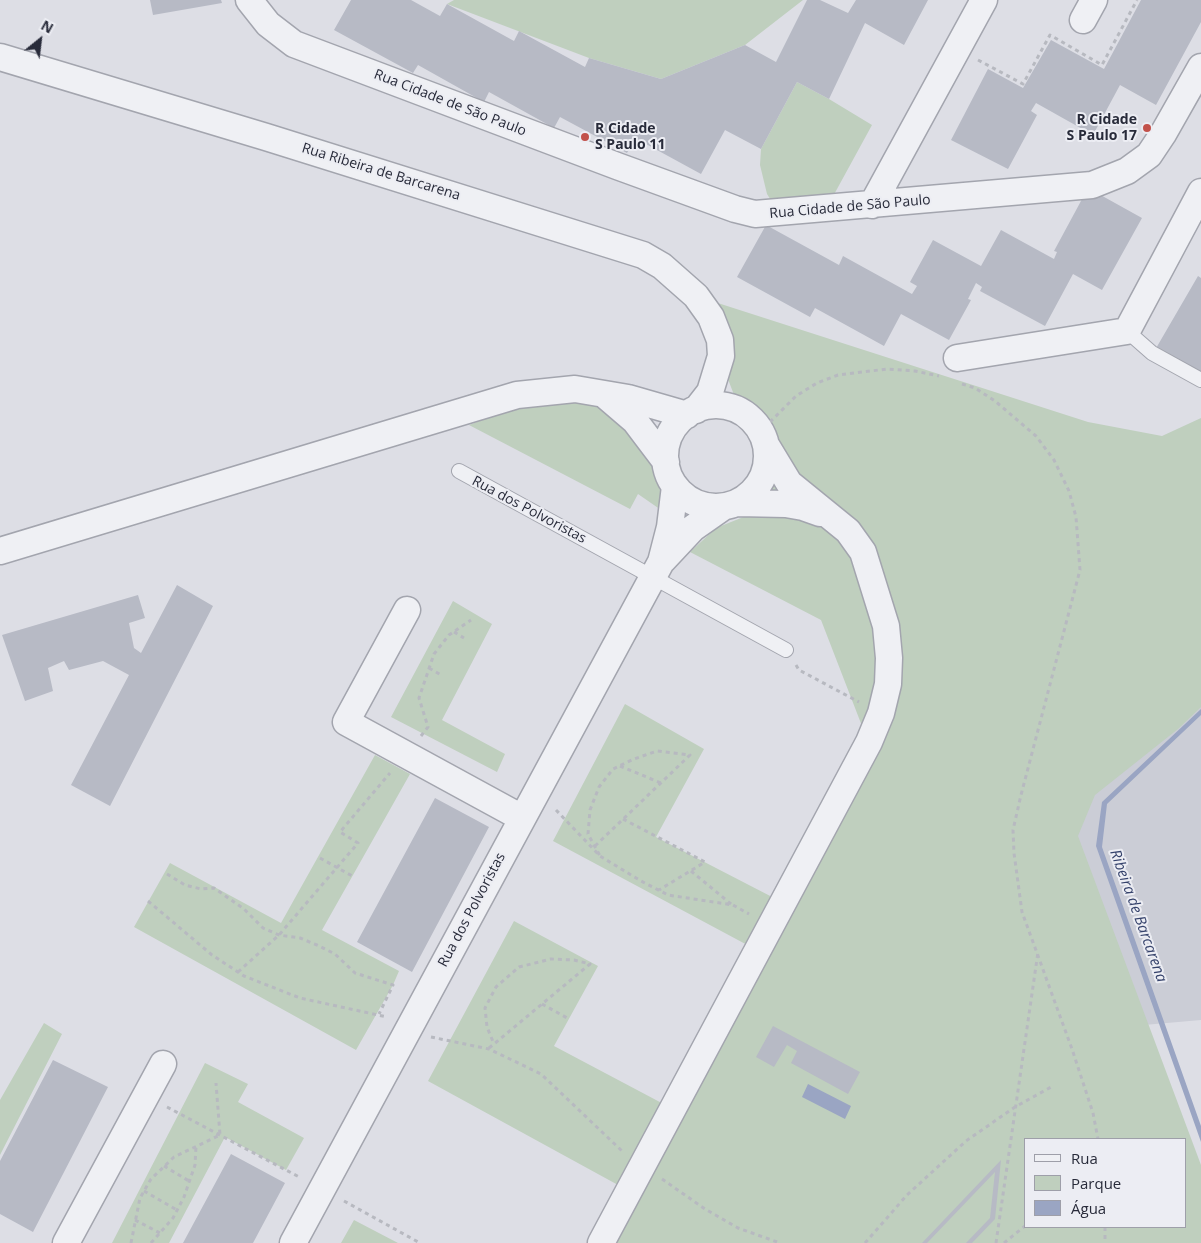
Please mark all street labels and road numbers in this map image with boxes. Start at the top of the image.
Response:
street label: Rua Cidade de São Paulo [371,66,529,140]
street label: Rua Ribeira de Barcarena [300,140,462,204]
street label: Rua Cidade de São Paulo [769,192,931,222]
street label: Rua dos Polvoristas [469,473,589,547]
street label: Rua dos Polvoristas [435,850,509,970]

